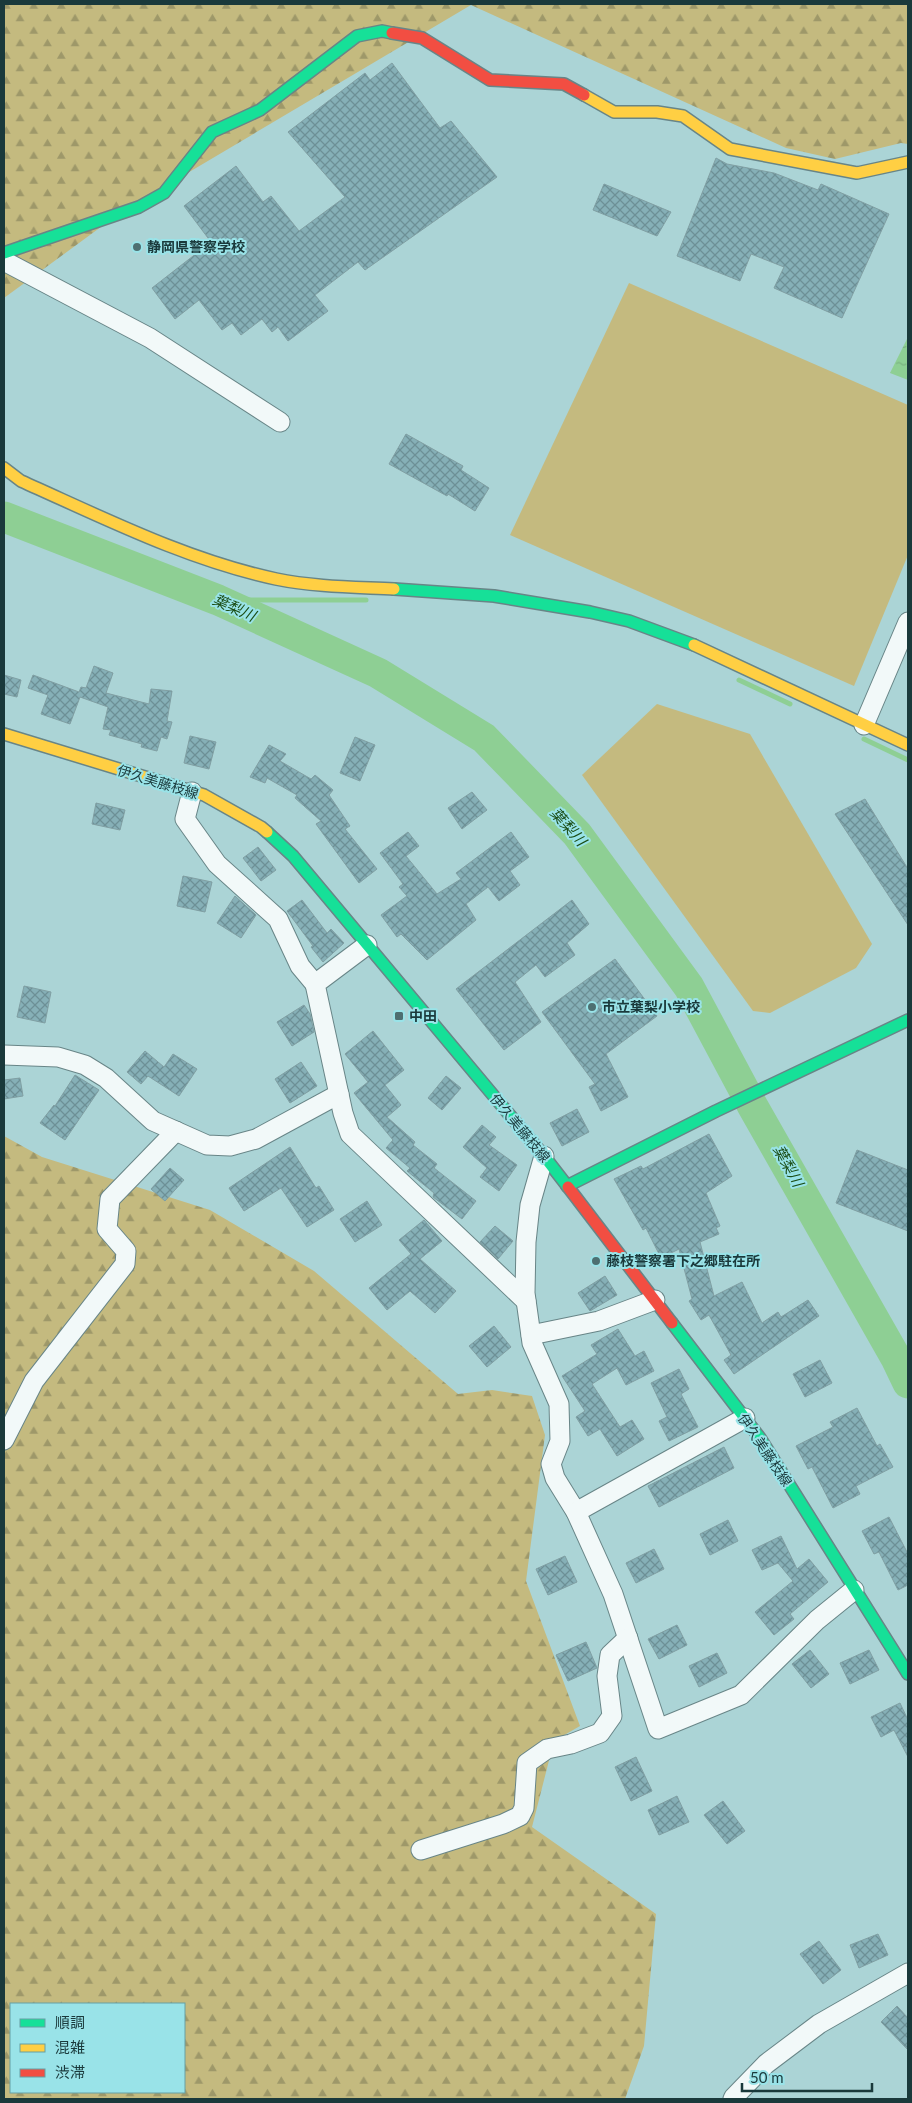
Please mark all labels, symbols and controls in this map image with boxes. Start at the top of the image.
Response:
place label: 静岡県警察学校 [147,238,245,255]
marker: 静岡県警察学校 [131,241,143,253]
water label: 葉梨川 [210,590,260,625]
street label: 伊久美藤枝線 [115,761,201,802]
water label: 葉梨川 [547,804,592,851]
place label: 市立葉梨小学校 [602,998,700,1015]
marker: 市立葉梨小学校 [586,1001,598,1013]
place label: 中田 [409,1007,437,1024]
marker: 中田 [393,1010,405,1022]
street label: 伊久美藤枝線 [487,1090,554,1165]
water label: 葉梨川 [770,1141,809,1191]
place label: 藤枝警察署下之郷駐在所 [606,1252,760,1269]
marker: 藤枝警察署下之郷駐在所 [590,1255,602,1267]
street label: 伊久美藤枝線 [735,1410,796,1489]
legend [10,2003,185,2093]
text: 順調 [55,2013,85,2031]
text: 混雑 [55,2038,85,2056]
scale bar [742,2060,872,2092]
text: 渋滞 [55,2063,85,2081]
text: 50 m [750,2068,784,2086]

